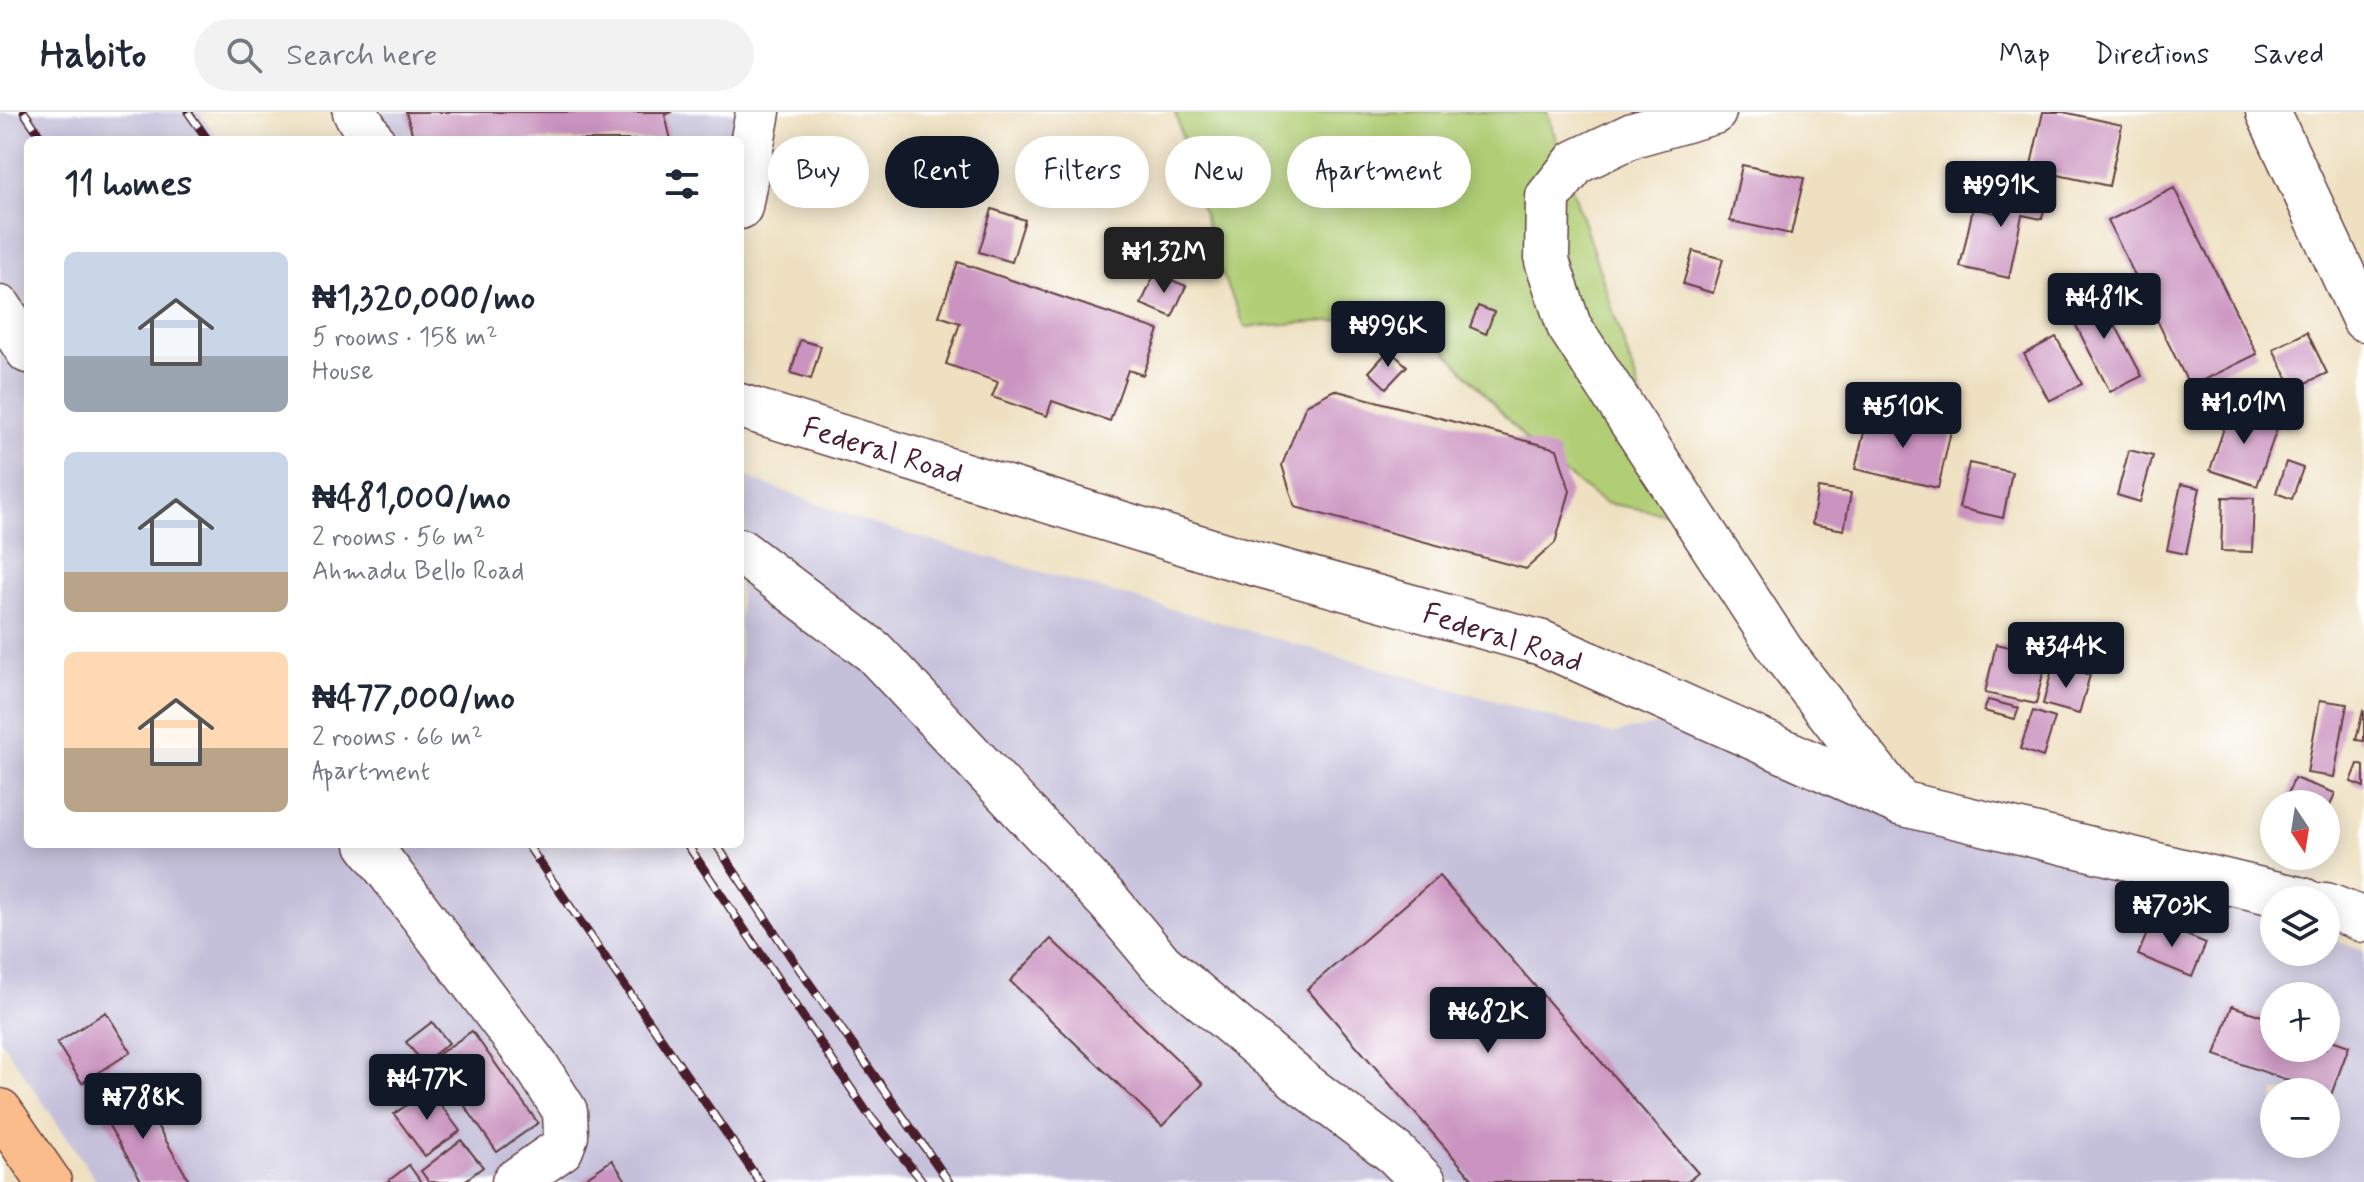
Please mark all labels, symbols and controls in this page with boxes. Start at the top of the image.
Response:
search box [194,19,754,91]
text: Habito [40,31,146,80]
icon: search [222,33,266,77]
text: Search here [286,36,437,75]
text: Map [1999,37,2050,74]
text: Directions [2094,37,2209,74]
text: Saved [2253,37,2324,74]
chip: Buy [768,136,869,208]
chip: Rent [885,136,999,208]
chip: Filters [1015,136,1149,208]
chip: New [1165,136,1271,208]
chip: Apartment [1287,136,1471,208]
pin: ₦991K [1945,161,2057,229]
text: 11 homes [64,162,192,207]
icon: filters [660,162,704,206]
text: ₦991K [1963,170,2039,204]
pin: ₦1.32M [1099,227,1229,295]
text: ₦1.32M [1122,236,1206,270]
pin: ₦481K [2048,273,2160,341]
text: ₦1,320,000/mo [312,276,535,321]
text: ₦481K [2066,282,2142,316]
icon: home [128,284,224,380]
pin: ₦996K [1332,301,1444,369]
text: ₦996K [1349,310,1427,344]
text: 5 rooms · 158 m² [312,321,498,355]
text: House [312,355,373,389]
pin: ₦1.01M [2179,378,2309,446]
pin: ₦510K [1847,382,1959,450]
text: ₦1.01M [2202,387,2286,421]
text: ₦510K [1863,391,1943,425]
street label: Federal Road [798,409,967,494]
text: ₦481,000/mo [312,476,511,521]
icon: home [128,484,224,580]
text: 2 rooms · 56 m² [312,521,485,555]
text: Ahmadu Bello Road [312,555,524,589]
street label: Federal Road [1418,594,1587,683]
pin: ₦344K [2010,622,2122,690]
text: ₦344K [2026,631,2106,665]
text: ₦477,000/mo [312,676,515,721]
icon: home [128,684,224,780]
text: 2 rooms · 66 m² [312,721,483,755]
text: Apartment [312,755,430,789]
north arrow [2260,790,2340,870]
map controls [2260,790,2340,1158]
pin: ₦703K [2116,881,2228,949]
button: layers [2260,886,2340,966]
text: ₦703K [2133,890,2211,924]
button: + [2260,982,2340,1062]
pin: ₦682K [1432,987,1544,1055]
text: ₦682K [1448,996,1528,1030]
pin: ₦477K [371,1054,483,1122]
text: ₦477K [387,1063,467,1097]
pin: ₦788K [87,1073,199,1141]
button: − [2260,1078,2340,1158]
text: ₦788K [102,1082,184,1116]

